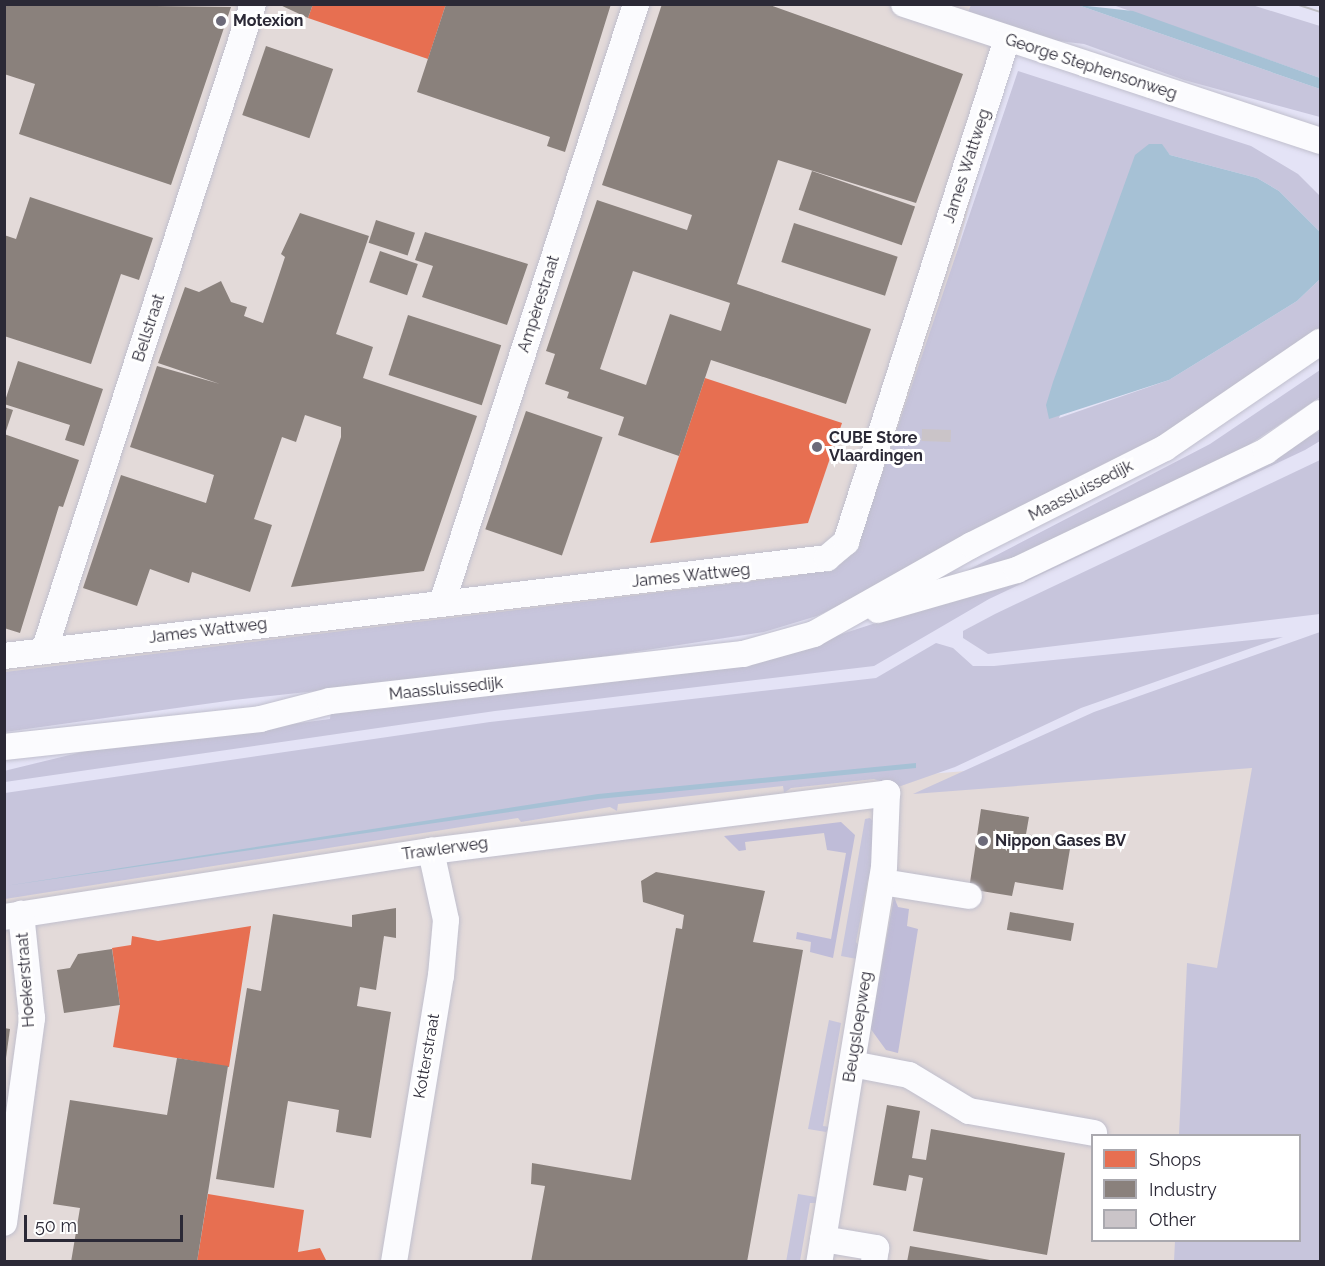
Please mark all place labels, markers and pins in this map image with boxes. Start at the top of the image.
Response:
place label: Motexion [233,11,303,31]
marker: Motexion [214,14,228,28]
place label: CUBE Store Vlaardingen [829,428,923,466]
marker: CUBE Store Vlaardingen [810,440,824,454]
place label: Nippon Gases BV [995,831,1126,851]
marker: Nippon Gases BV [976,834,990,848]

